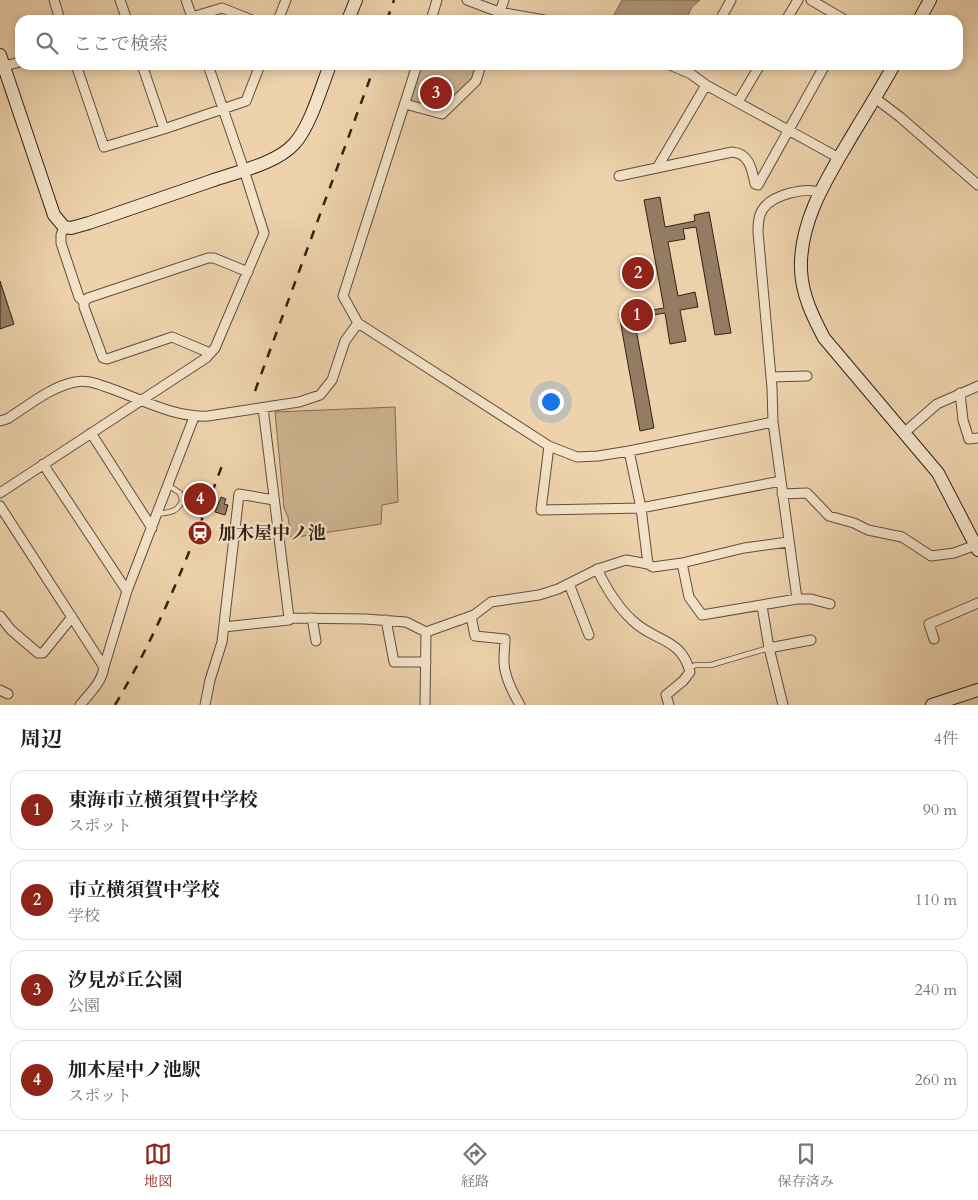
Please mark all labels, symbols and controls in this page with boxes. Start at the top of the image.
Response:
search box [15,15,963,70]
icon: search [33,29,61,57]
text: ここで検索 [73,31,168,57]
pin: 3 [420,74,452,112]
pin: 2 [622,254,654,292]
pin: 1 [621,296,653,334]
your location [538,389,564,415]
pin: 4 [184,480,216,518]
station icon: 加木屋中ノ池 [187,520,213,546]
place label: 加木屋中ノ池 [218,521,326,546]
text: 周辺 [20,725,62,754]
text: 4件 [934,728,958,750]
text: 東海市立横須賀中学校 [68,787,258,813]
text: 1 [33,799,41,821]
text: 90 m [923,799,957,821]
text: スポット [68,815,132,837]
text: 市立横須賀中学校 [68,877,220,903]
text: 2 [33,889,41,911]
text: 110 m [915,889,957,911]
text: 学校 [68,905,100,927]
text: 汐見が丘公園 [68,967,182,993]
text: 3 [33,979,41,1001]
text: 240 m [915,979,957,1001]
text: 公園 [68,995,100,1017]
text: 加木屋中ノ池駅 [68,1057,201,1083]
text: 4 [33,1069,41,1091]
text: 260 m [915,1069,957,1091]
text: スポット [68,1085,132,1107]
tab: 地図 [144,1140,172,1191]
tab: 経路 [461,1140,489,1191]
tab: 保存済み [778,1140,834,1191]

